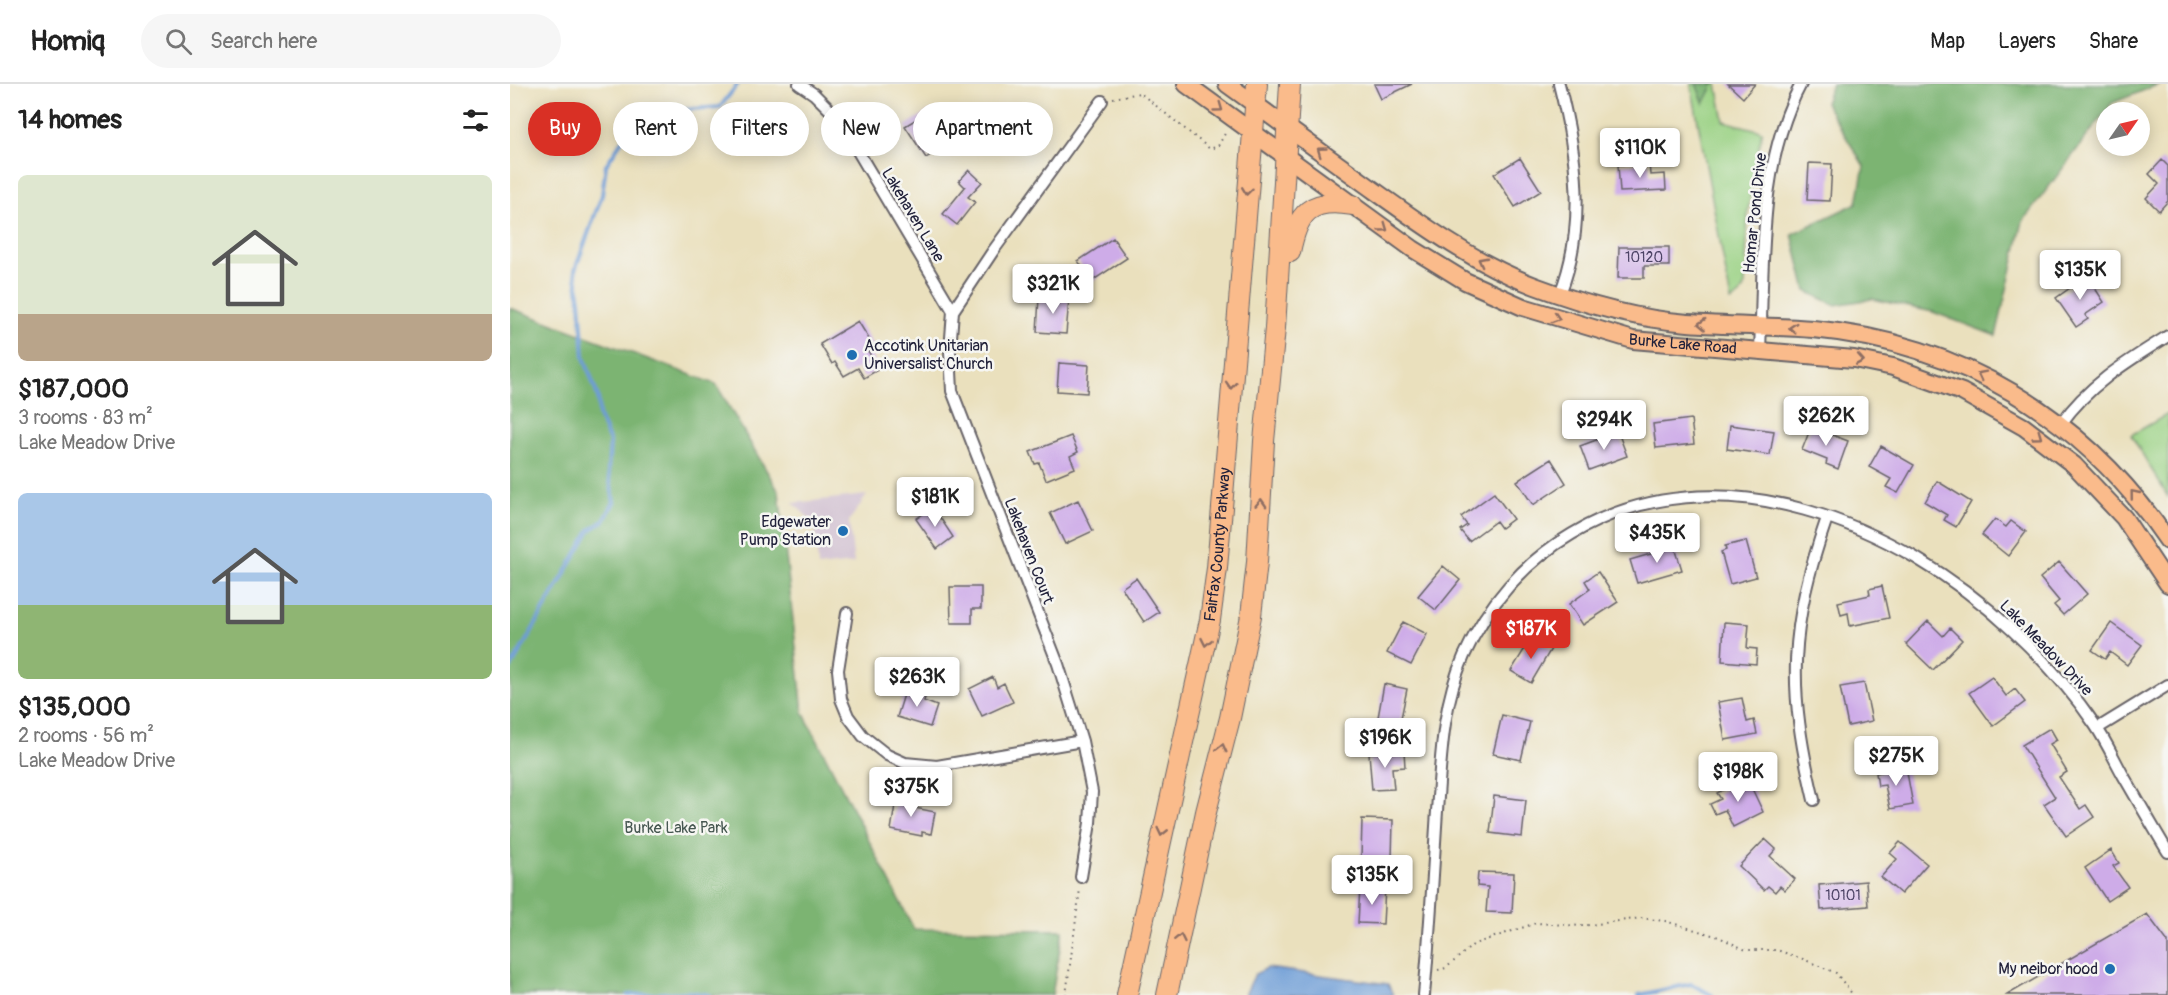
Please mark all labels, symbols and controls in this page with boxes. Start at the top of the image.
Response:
search box [141,14,561,68]
text: Homiq [30,24,105,59]
icon: search [162,25,195,58]
text: Search here [210,27,317,55]
text: Map [1930,28,1965,55]
text: Layers [1998,28,2056,55]
text: Share [2089,28,2138,55]
one-way arrow [1213,101,1224,112]
chip: Buy [528,102,601,156]
chip: Rent [613,102,698,156]
chip: Filters [710,102,809,156]
chip: New [821,102,901,156]
chip: Apartment [913,102,1053,156]
north arrow [2096,102,2150,156]
map controls [2096,102,2150,156]
text: 14 homes [18,104,122,136]
icon: filters [459,104,492,137]
pin: $110K [1598,128,1682,179]
text: $110K [1614,135,1666,160]
one-way arrow [1316,147,1327,158]
street label: Homar Pond Drive [1739,152,1771,274]
street label: Lakehaven Lane [877,164,949,266]
one-way arrow [1241,186,1254,196]
icon: home [201,214,309,322]
one-way arrow [1378,221,1389,232]
house number: 10120 [1625,249,1663,266]
pin: $135K [2038,250,2122,301]
one-way arrow [1478,257,1488,268]
text: $135K [2054,257,2106,282]
pin: $321K [1011,264,1095,315]
text: $321K [1026,271,1080,296]
one-way arrow [1550,311,1561,323]
one-way arrow [1698,317,1707,330]
one-way arrow [1788,322,1797,335]
street label: Burke Lake Road [1628,330,1738,359]
place label: Accotink Unitarian Universalist Church [864,336,993,374]
marker: Accotink Unitarian Universalist Church [845,348,859,362]
one-way arrow [1855,354,1864,366]
one-way arrow [1976,371,1987,383]
text: $187,000 [18,373,129,405]
one-way arrow [1225,381,1238,390]
pin: $262K [1784,396,1868,447]
pin: $294K [1562,400,1646,451]
text: $262K [1798,403,1854,428]
text: 3 rooms · 83 m² [18,405,153,430]
text: $294K [1576,407,1632,432]
one-way arrow [2031,429,2042,440]
text: Lake Meadow Drive [18,430,175,455]
street label: Fairfax County Parkway [1200,466,1235,623]
pin: $181K [893,477,977,528]
text: $181K [911,484,959,509]
one-way arrow [2130,489,2141,500]
street label: Lakehaven Court [1000,495,1059,607]
one-way arrow [1254,499,1267,508]
place label: Edgewater Pump Station [740,512,831,550]
pin: $435K [1615,513,1699,564]
text: $435K [1629,520,1685,545]
marker: Edgewater Pump Station [836,524,850,538]
icon: home [201,532,309,640]
street label: Lake Meadow Drive [1995,596,2097,700]
pin: $187K [1489,609,1573,660]
text: $187K [1505,616,1557,641]
one-way arrow [1200,637,1213,647]
pin: $263K [875,657,959,708]
text: $263K [889,664,945,689]
text: $135,000 [18,691,131,723]
pin: $196K [1343,718,1427,769]
text: 2 rooms · 56 m² [18,723,154,748]
text: $196K [1359,725,1411,750]
pin: $275K [1854,736,1938,787]
one-way arrow [1215,743,1228,753]
text: $275K [1868,743,1924,768]
text: Lake Meadow Drive [18,748,175,773]
pin: $198K [1696,752,1780,803]
text: $198K [1712,759,1764,784]
pin: $375K [869,767,953,818]
text: $375K [883,774,939,799]
park label: Burke Lake Park [624,818,728,838]
one-way arrow [1157,827,1170,837]
pin: $135K [1330,855,1414,906]
text: $135K [1346,862,1398,887]
house number: 10101 [1825,887,1861,904]
one-way arrow [1173,933,1186,943]
place label: My neibor hood [1998,959,2098,979]
marker: My neibor hood [2103,962,2117,976]

